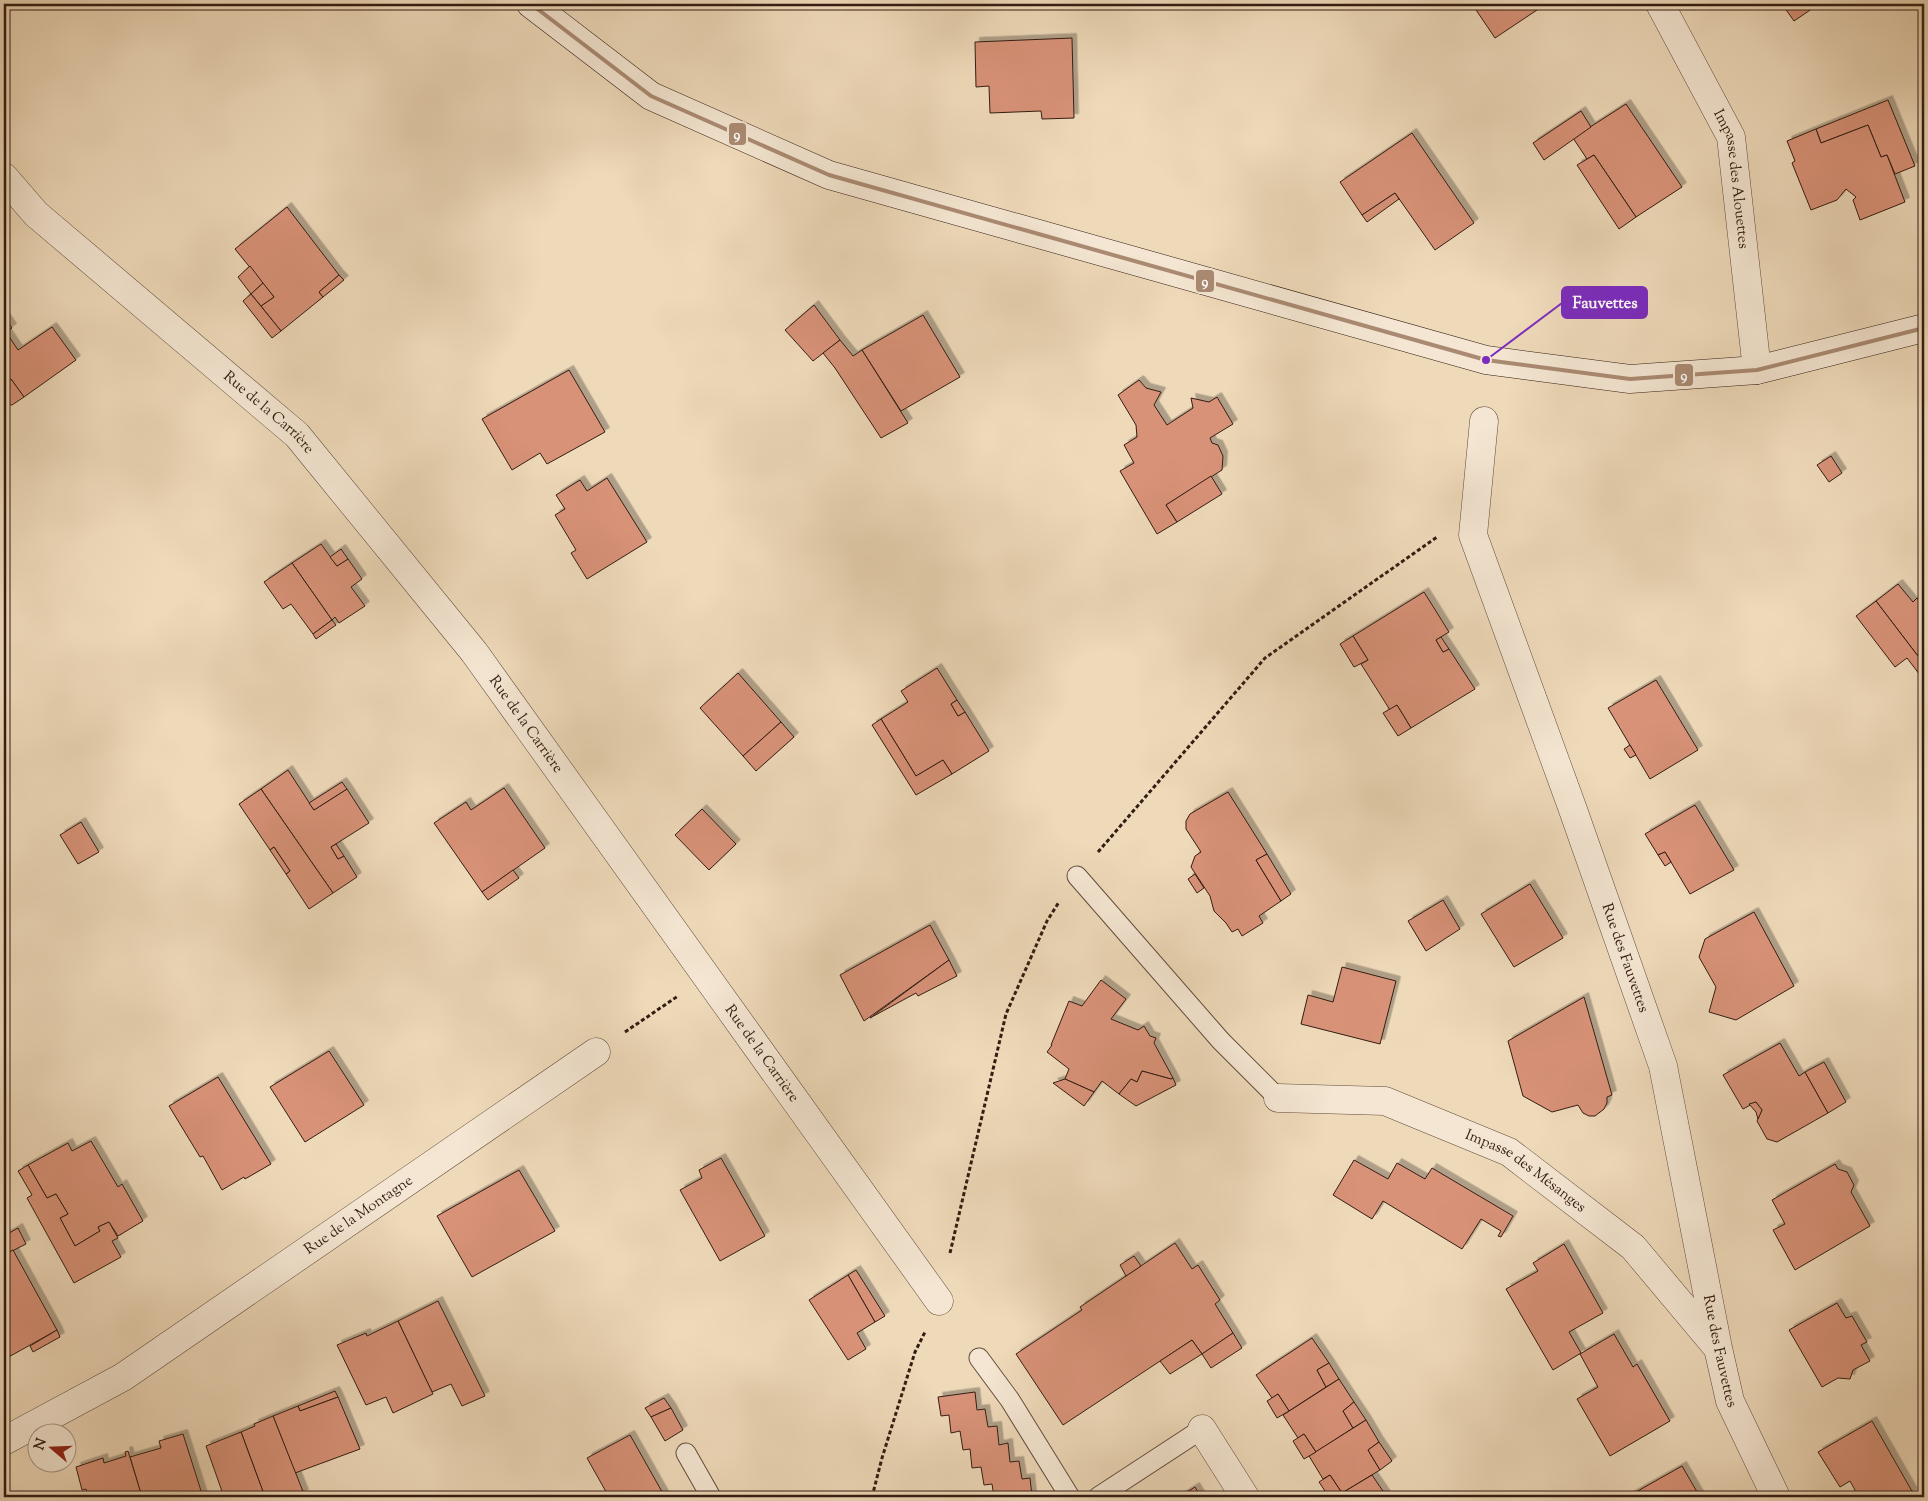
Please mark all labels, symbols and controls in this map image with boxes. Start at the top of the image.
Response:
street label: Impasse des Alouettes [1708,106,1754,250]
line badge: 9 [728,122,747,146]
text: 9 [734,126,741,146]
line badge: 9 [1195,269,1215,293]
text: 9 [1202,273,1209,293]
callout: Fauvettes [1562,287,1647,318]
text: Fauvettes [1573,293,1637,316]
line badge: 9 [1674,363,1694,387]
street label: Rue de la Carrière [219,366,319,459]
text: 9 [1681,367,1688,387]
street label: Rue de la Carrière [484,671,568,778]
street label: Rue des Fauvettes [1596,900,1654,1016]
street label: Rue de la Carrière [720,1000,804,1107]
street label: Impasse des Mésanges [1462,1125,1590,1218]
street label: Rue de la Montagne [300,1170,417,1260]
street label: Rue des Fauvettes [1697,1293,1742,1411]
north arrow [28,1424,78,1474]
text: N [30,1436,53,1453]

